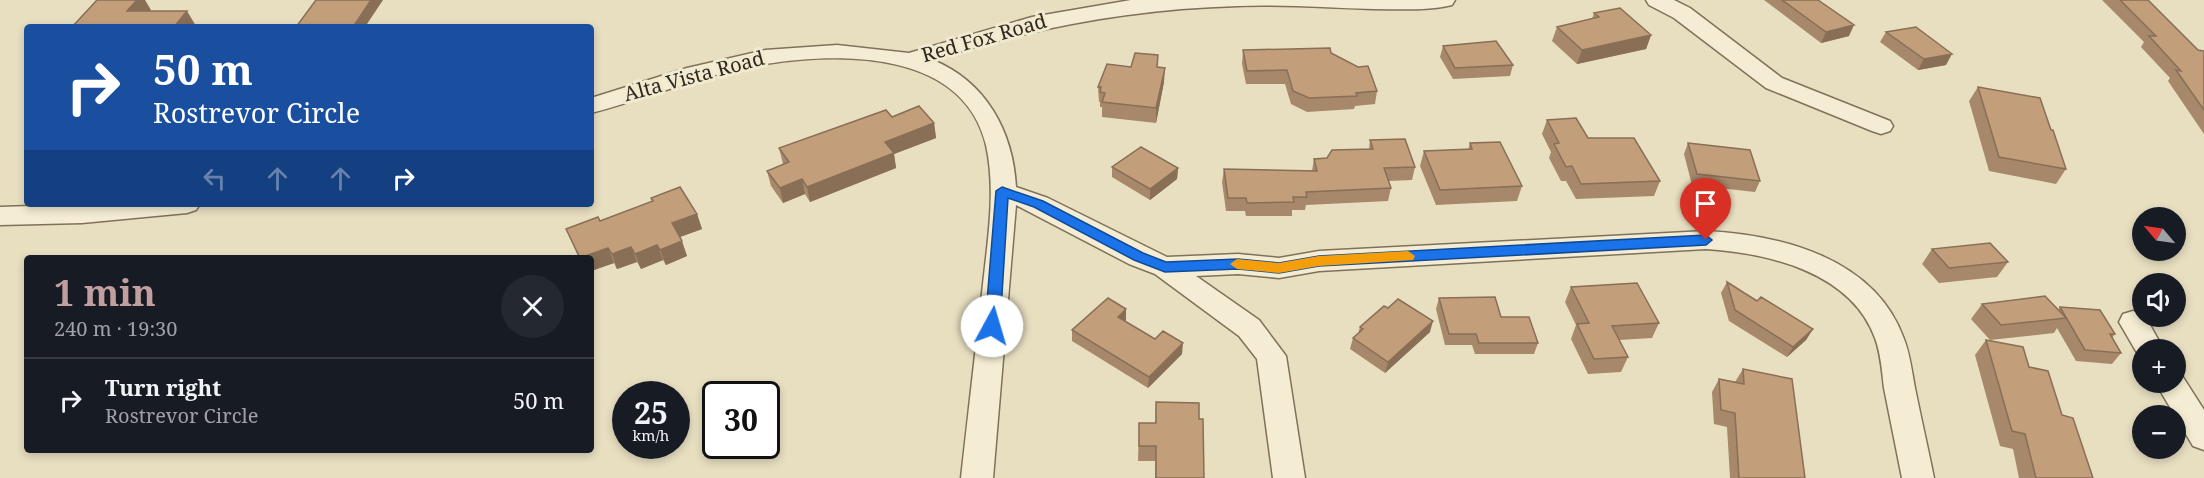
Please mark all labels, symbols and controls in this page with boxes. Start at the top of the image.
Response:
street label: Red Fox Road [918,7,1049,68]
text: 50 m [153,40,253,97]
street label: Alta Vista Road [621,44,767,107]
icon: right [54,48,132,126]
text: Rostrevor Circle [153,94,360,131]
icon: left [198,162,231,195]
icon: ahead [261,162,294,195]
icon: ahead [324,162,357,195]
icon: right [387,162,420,195]
pin [1680,178,1731,240]
icon: arrive [1689,187,1722,220]
north arrow [2132,207,2186,261]
map controls [2132,207,2186,459]
text: 1 min [54,268,156,317]
button: sound [2132,273,2186,327]
button: close [501,275,564,338]
position arrow [960,294,1024,358]
text: 240 m · 19:30 [54,315,177,342]
button: + [2132,339,2186,393]
text: Turn right [105,372,221,402]
speed limit sign: 30 [702,381,780,459]
icon: right [54,384,87,417]
text: 50 m [513,385,564,415]
text: 25 [634,392,668,433]
text: Rostrevor Circle [105,402,258,429]
button: − [2132,405,2186,459]
text: km/h [633,425,669,445]

